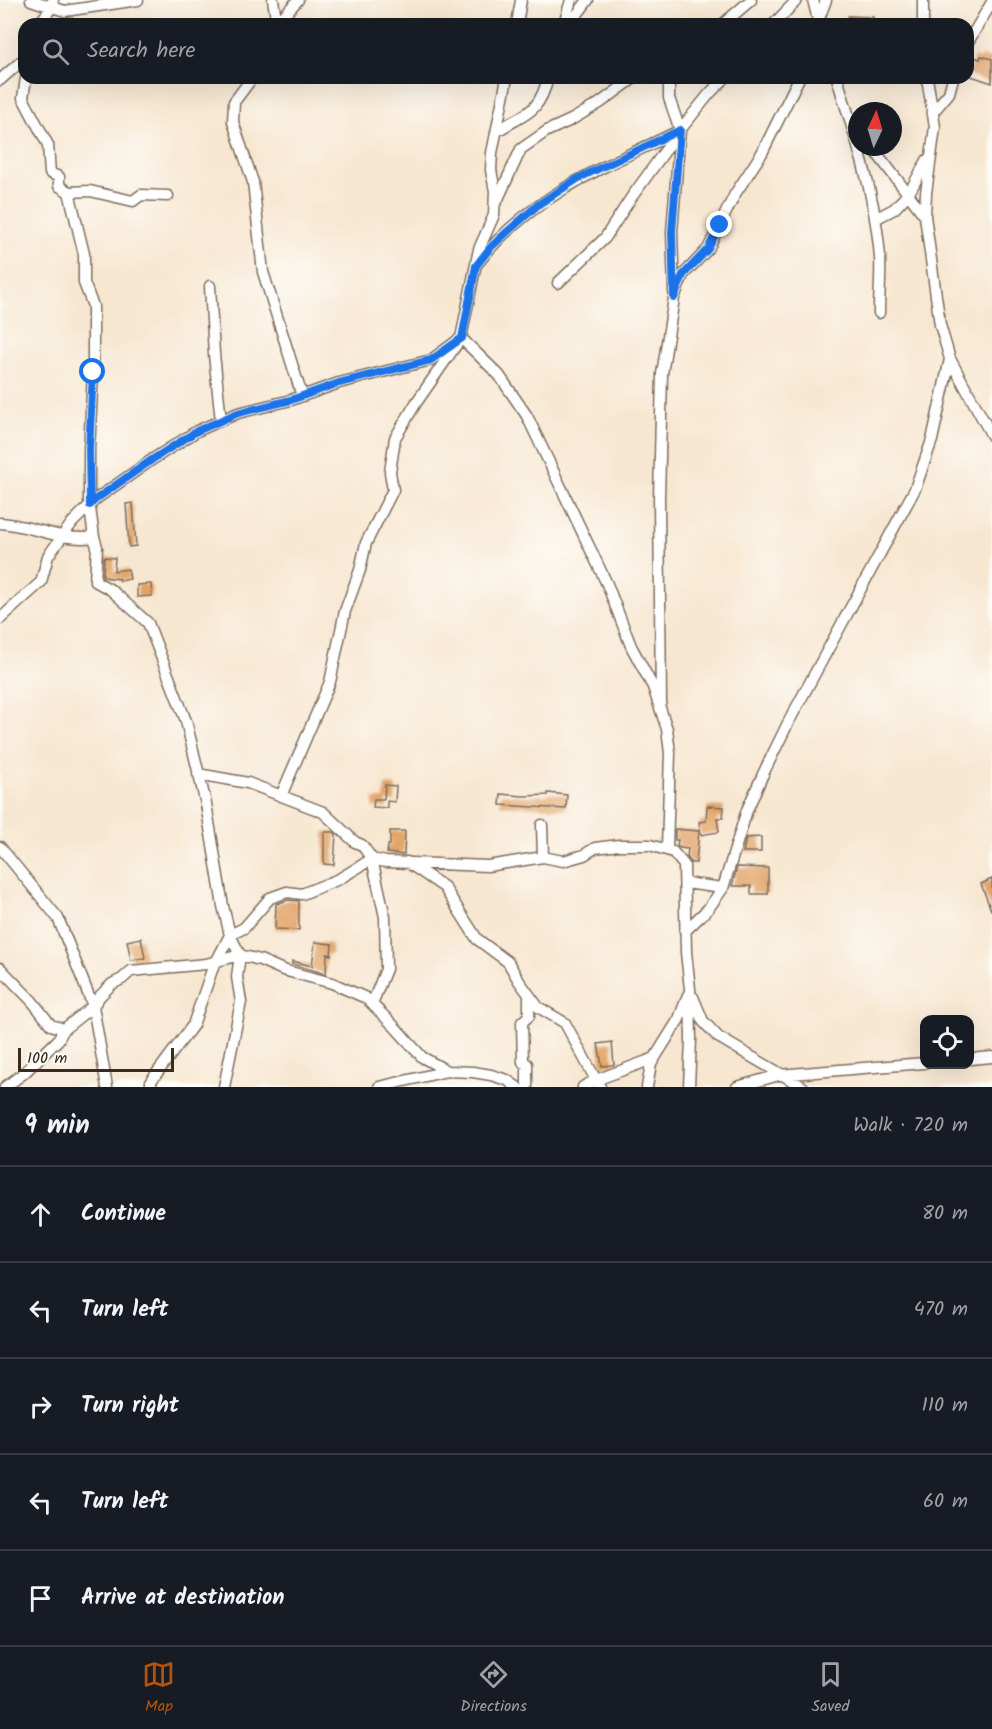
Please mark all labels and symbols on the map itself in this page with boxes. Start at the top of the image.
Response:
north arrow [848,102,902,156]
route end [706,211,732,237]
route start [79,358,105,384]
scale bar [18,1045,174,1072]

